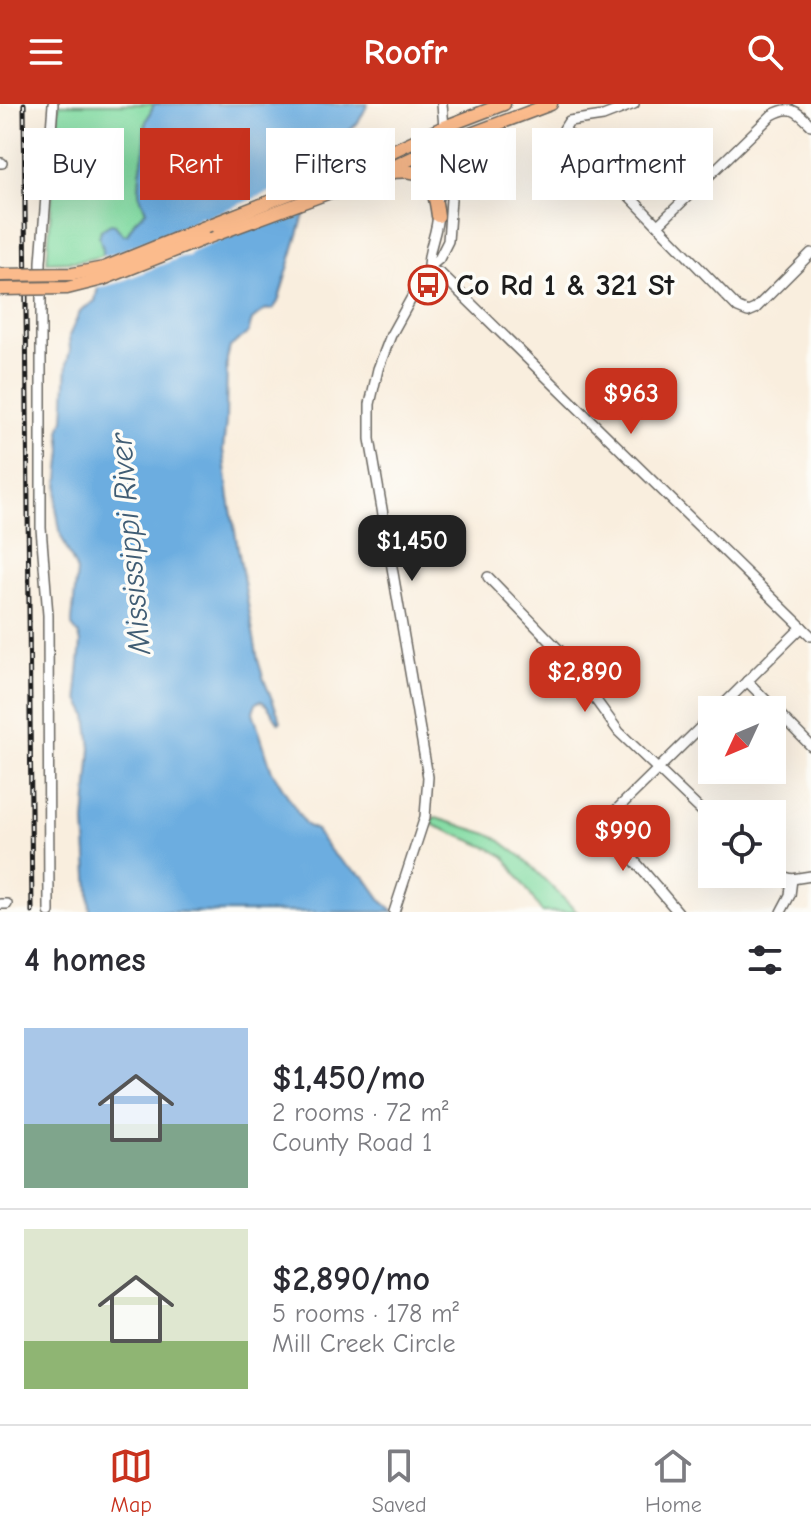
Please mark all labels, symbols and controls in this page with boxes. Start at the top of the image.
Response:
icon: menu [24,30,68,74]
icon: search [743,30,787,74]
text: Roofr [363,32,448,73]
chip: Buy [24,128,124,200]
chip: Rent [140,128,250,200]
chip: Filters [266,128,395,200]
chip: New [411,128,516,200]
chip: Apartment [532,128,713,200]
bus stop icon: Co Rd 1 & 321 St [407,264,449,306]
place label: Co Rd 1 & 321 St [456,268,676,303]
pin: $963 [584,368,678,436]
text: $963 [603,379,659,409]
water label: Mississippi River [102,430,158,657]
pin: $1,450 [347,515,477,583]
text: $1,450 [376,526,448,556]
pin: $2,890 [520,646,650,714]
text: $2,890 [547,657,623,687]
north arrow [698,696,786,784]
map controls [698,696,786,888]
button: locate [698,800,786,888]
pin: $990 [576,805,670,873]
text: $990 [594,816,652,846]
icon: filters [743,938,787,982]
text: 4 homes [24,940,146,980]
text: $1,450/mo [272,1058,425,1098]
icon: home [88,1060,184,1156]
text: 2 rooms · 72 m² [272,1098,449,1128]
text: County Road 1 [272,1128,432,1158]
text: $2,890/mo [272,1259,430,1299]
icon: home [88,1261,184,1357]
text: 5 rooms · 178 m² [272,1299,459,1329]
text: Mill Creek Circle [272,1329,456,1359]
tab: Map [109,1444,153,1518]
tab: Saved [372,1444,427,1518]
tab: Home [645,1444,702,1518]

